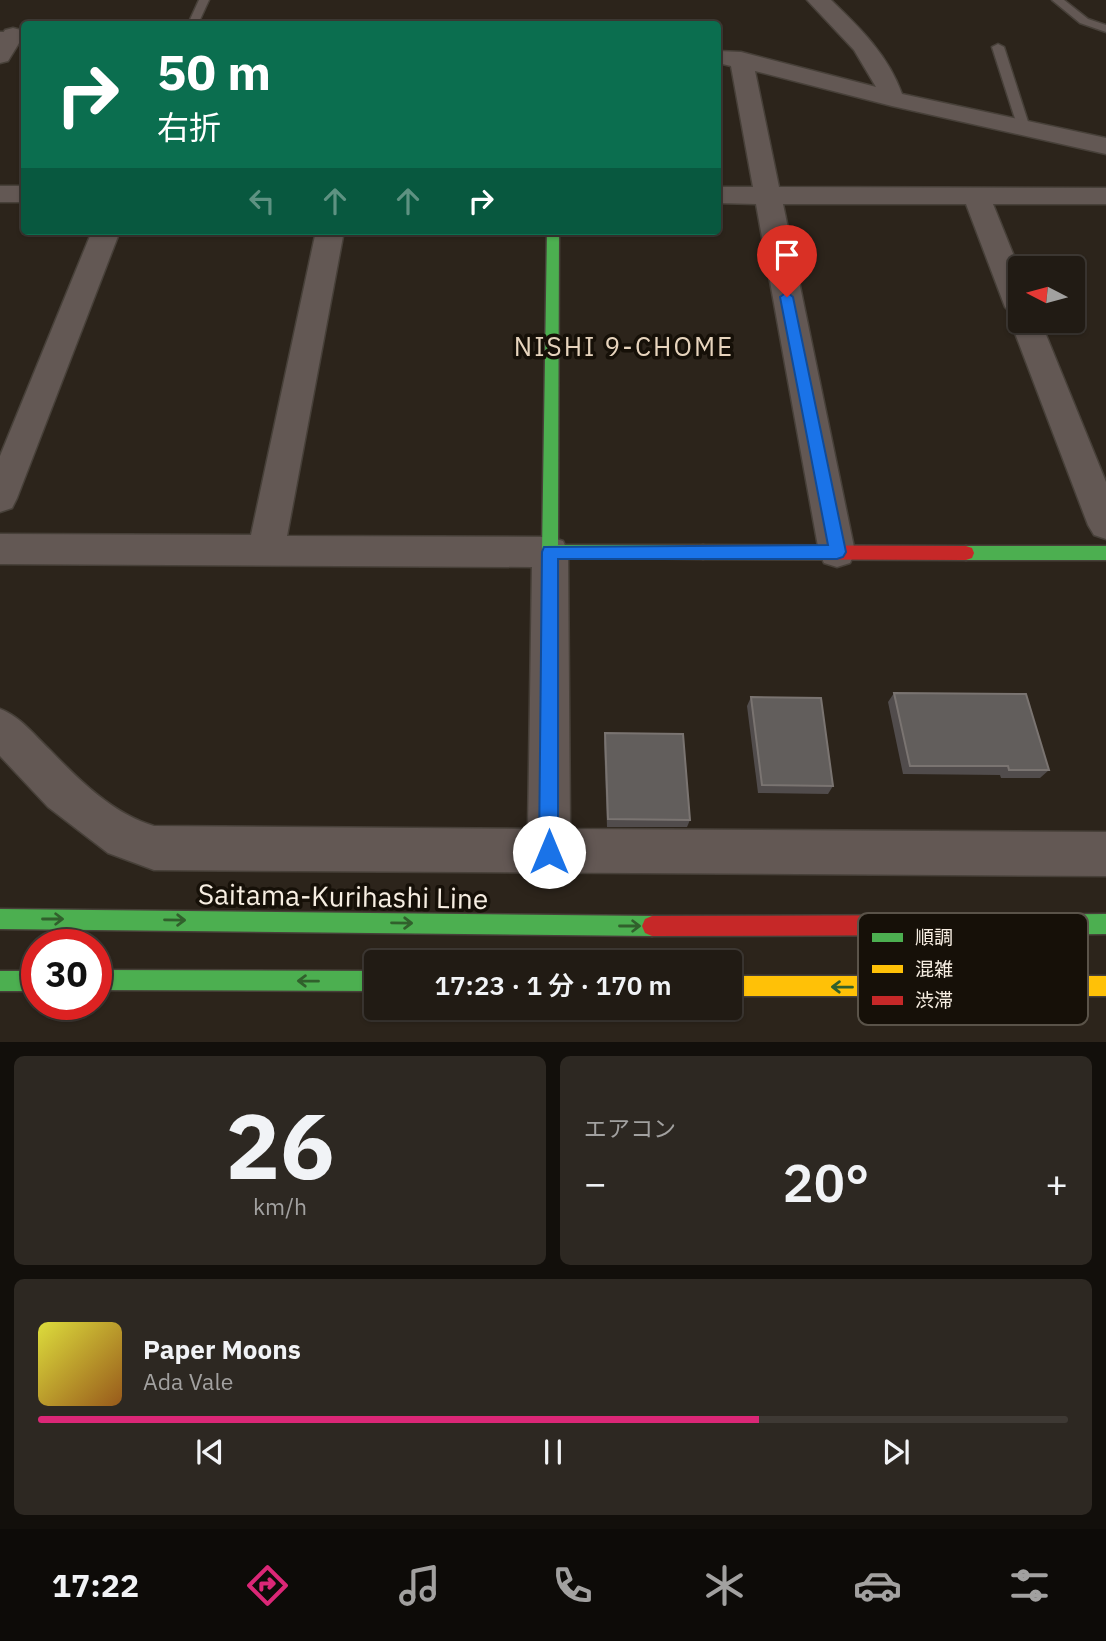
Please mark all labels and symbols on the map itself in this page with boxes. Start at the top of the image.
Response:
pin [757,225,817,297]
north arrow [1008,256,1085,332]
district label: NISHI 9-CHOME [514,329,734,363]
position arrow [512,815,586,889]
street label: Saitama-Kurihashi Line [198,875,488,917]
one-way arrow [42,912,65,926]
one-way arrow [163,913,186,927]
legend [858,913,1088,1025]
one-way arrow [391,917,414,930]
one-way arrow [618,919,641,933]
text: 順調 [915,925,953,949]
speed limit sign: 30 [21,929,112,1020]
text: 混雑 [915,957,953,981]
one-way arrow [297,974,320,987]
one-way arrow [831,980,854,994]
text: 渋滞 [915,988,953,1012]

